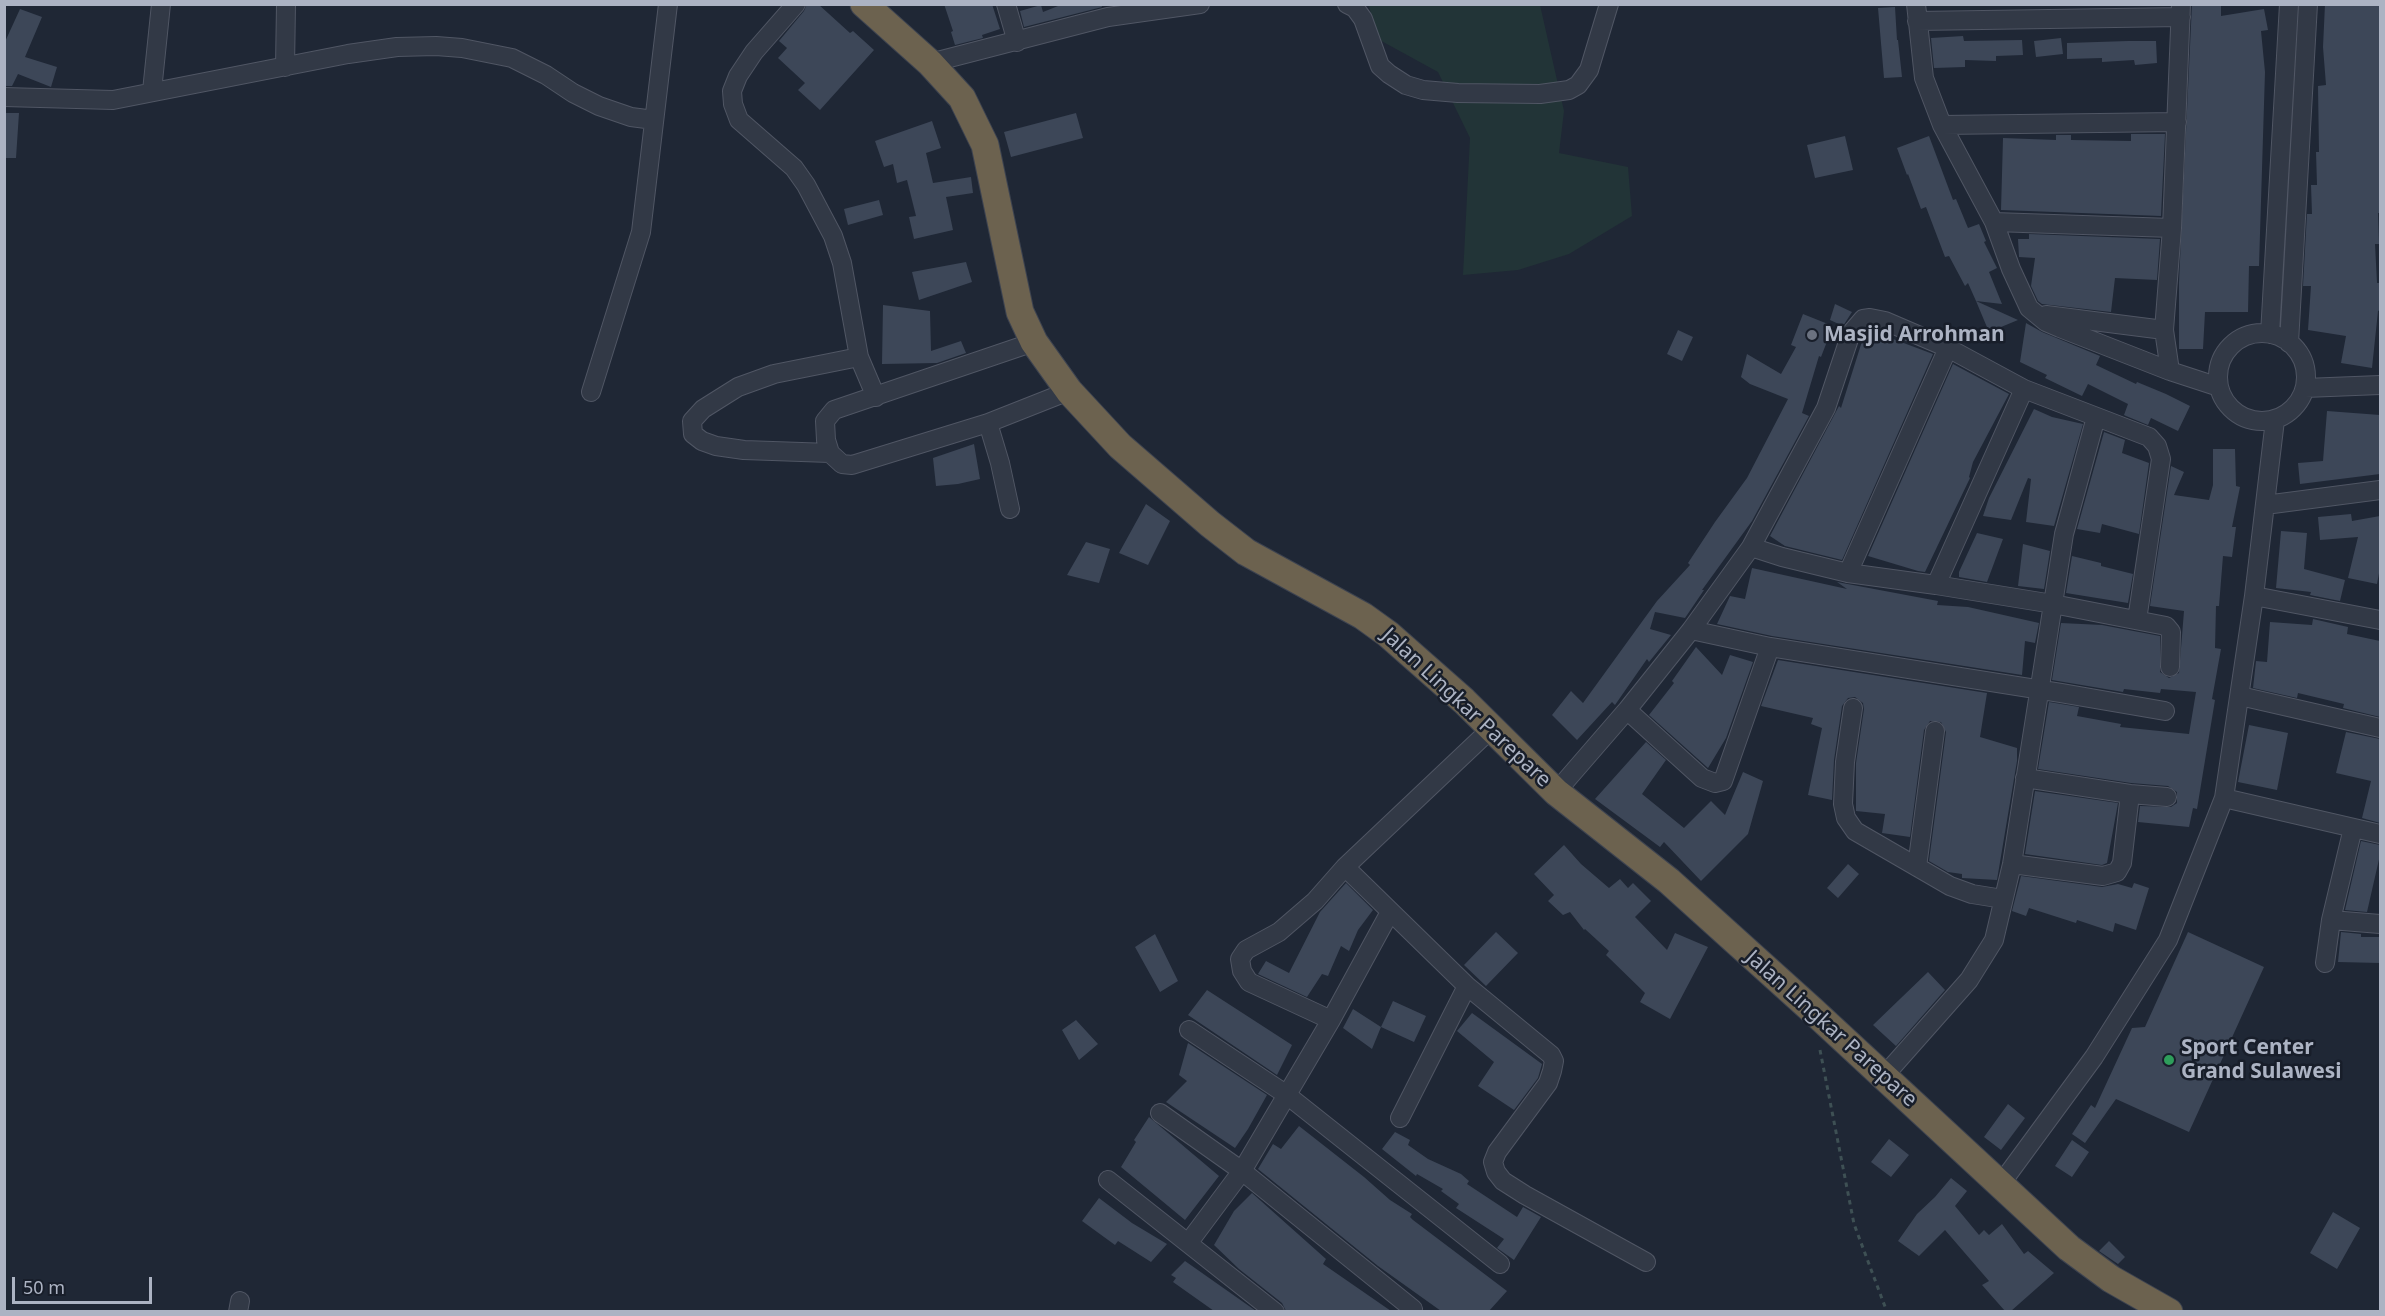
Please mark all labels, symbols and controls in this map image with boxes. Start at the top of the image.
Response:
place label: Masjid Arrohman [1824,322,2005,348]
marker: Masjid Arrohman [1805,328,1819,342]
street label: Jalan Lingkar Parepare [1376,623,1556,793]
street label: Jalan Lingkar Parepare [1740,945,1922,1113]
place label: Sport Center Grand Sulawesi [2181,1035,2342,1085]
marker: Sport Center Grand Sulawesi [2162,1053,2176,1067]
scale bar [15,1265,154,1303]
text: 50 m [23,1275,65,1299]

